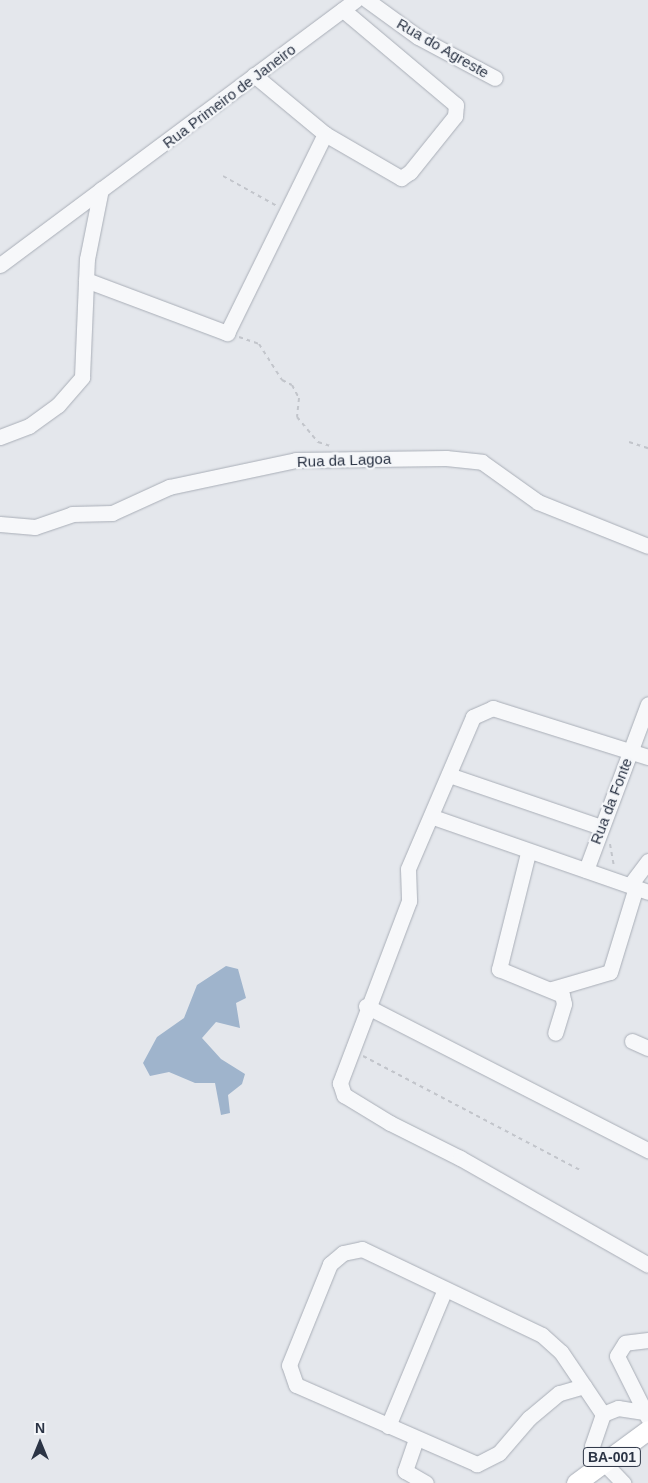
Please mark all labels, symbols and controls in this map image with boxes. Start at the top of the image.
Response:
street label: Rua do Agreste [393,14,493,82]
street label: Rua Primeiro de Janeiro [159,40,299,152]
street label: Rua da Lagoa [297,449,391,471]
street label: Rua da Fonte [586,755,636,847]
north arrow [15,1418,65,1468]
text: N [35,1420,45,1436]
road number: BA-001 [582,1445,642,1468]

